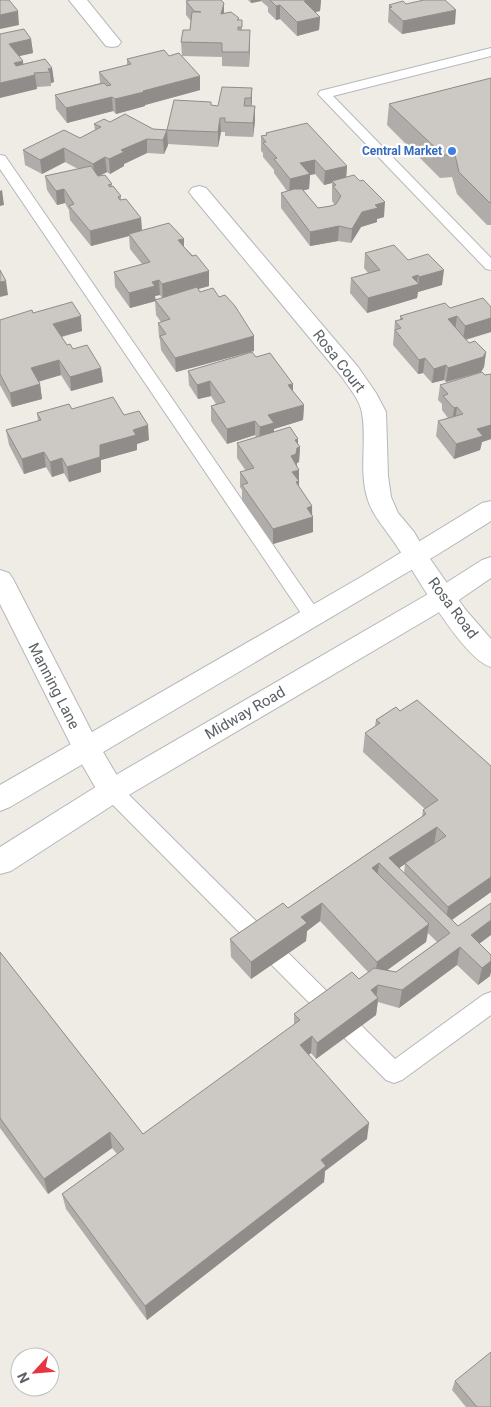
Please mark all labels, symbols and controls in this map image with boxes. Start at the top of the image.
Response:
place label: Central Market [362,144,442,158]
marker: Central Market [446,145,458,157]
street label: Rosa Court [309,326,369,396]
street label: Rosa Road [424,574,482,642]
street label: Manning Lane [25,640,83,732]
street label: Midway Road [202,683,288,743]
north arrow [10,1347,60,1397]
text: N [14,1370,33,1386]

